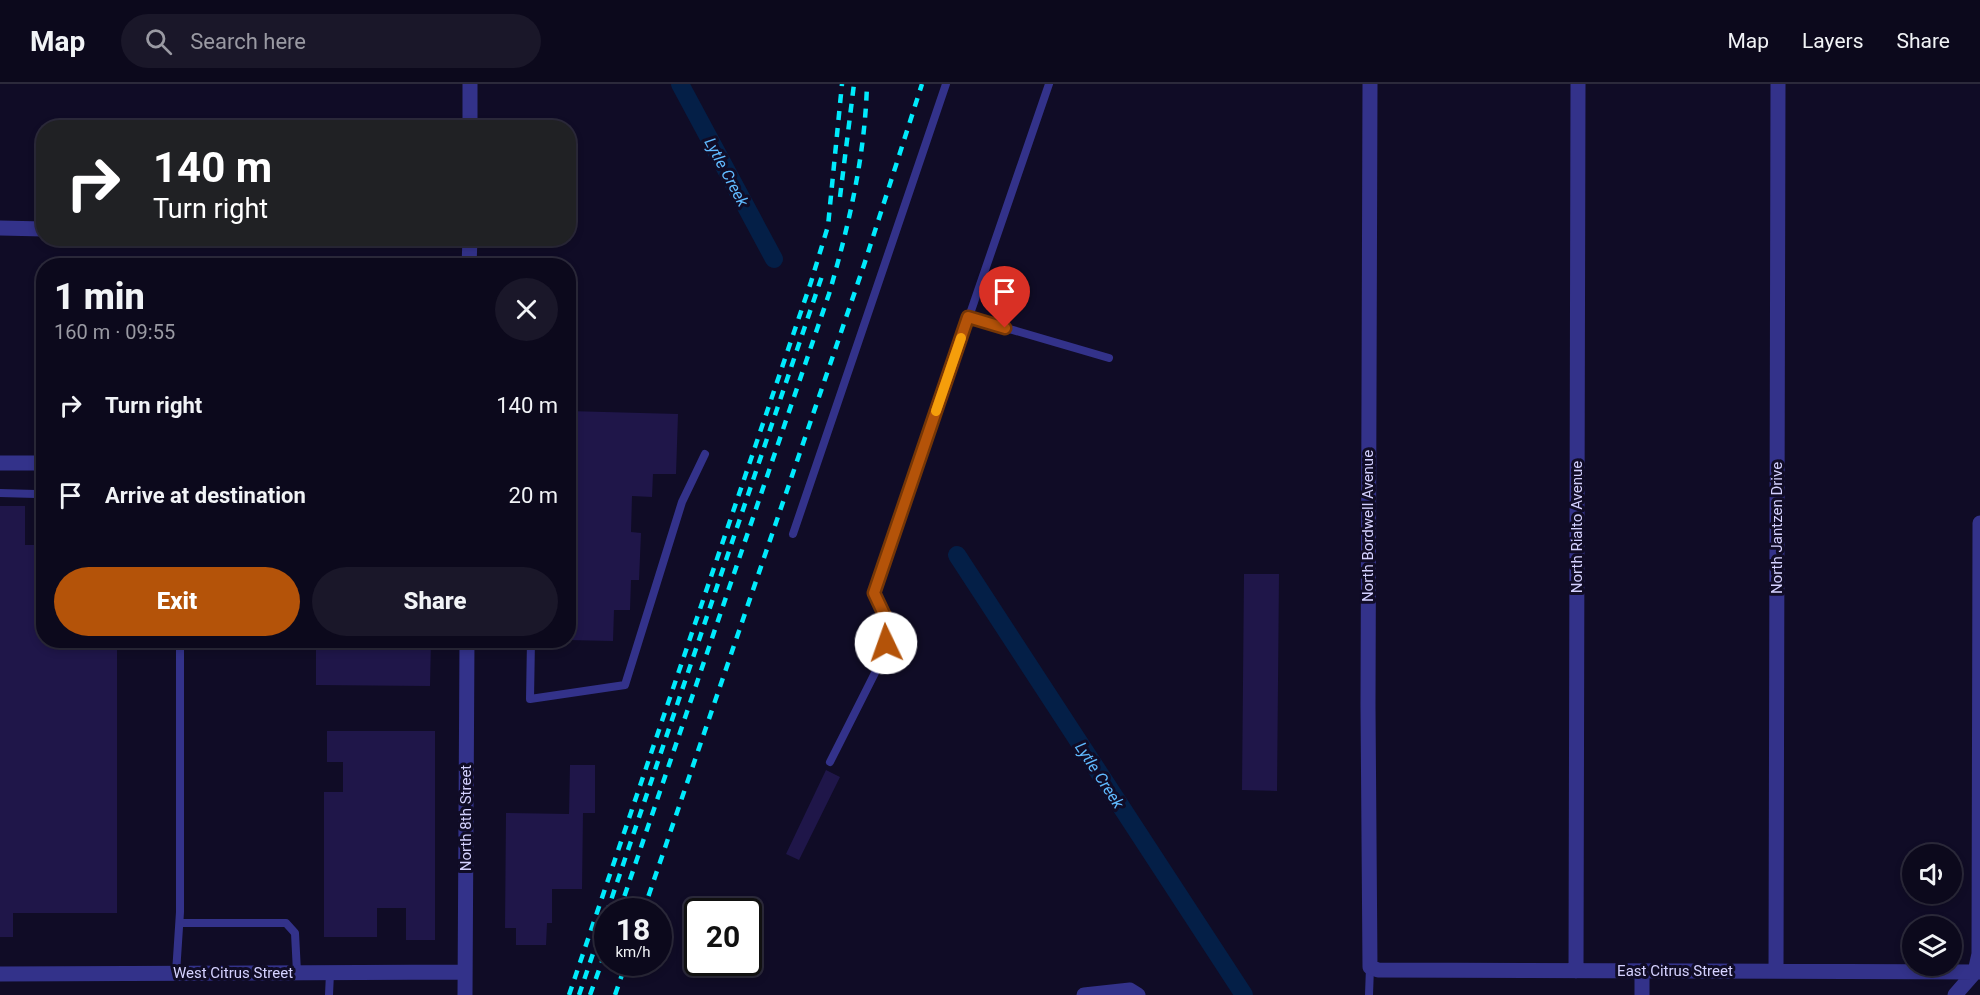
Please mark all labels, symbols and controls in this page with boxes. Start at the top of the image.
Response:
search box [121,14,541,68]
text: Map [30,25,85,58]
icon: search [142,25,175,58]
text: Search here [190,29,306,54]
text: Map [1727,29,1769,53]
text: Layers [1802,29,1863,53]
text: Share [1896,29,1950,53]
water label: Lytle Creek [701,135,753,211]
text: 140 m [153,143,272,192]
icon: right [54,144,132,222]
text: Turn right [153,193,268,225]
pin [979,266,1030,328]
icon: arrive [988,275,1021,308]
text: 1 min [54,276,145,318]
button: close [495,278,558,341]
text: 160 m · 09:55 [54,320,175,344]
icon: right [54,389,87,422]
text: Turn right [105,393,202,418]
text: 140 m [496,393,558,418]
street label: North Bordwell Avenue [1359,450,1377,602]
street label: North Rialto Avenue [1568,461,1586,593]
street label: North Jantzen Drive [1768,462,1786,594]
icon: arrive [54,479,87,512]
text: Arrive at destination [105,483,306,508]
text: 20 m [509,483,558,508]
button: Exit [54,567,300,636]
button: Share [312,567,558,636]
position arrow [854,611,918,675]
water label: Lytle Creek [1071,739,1129,813]
street label: North 8th Street [457,765,475,871]
map controls [1902,844,1962,976]
button: sound [1902,844,1962,904]
speed limit sign: 20 [684,898,762,976]
text: 18 [616,912,650,947]
button: layers [1902,916,1962,976]
text: km/h [615,943,651,961]
street label: East Citrus Street [1617,962,1733,980]
street label: West Citrus Street [173,964,293,982]

